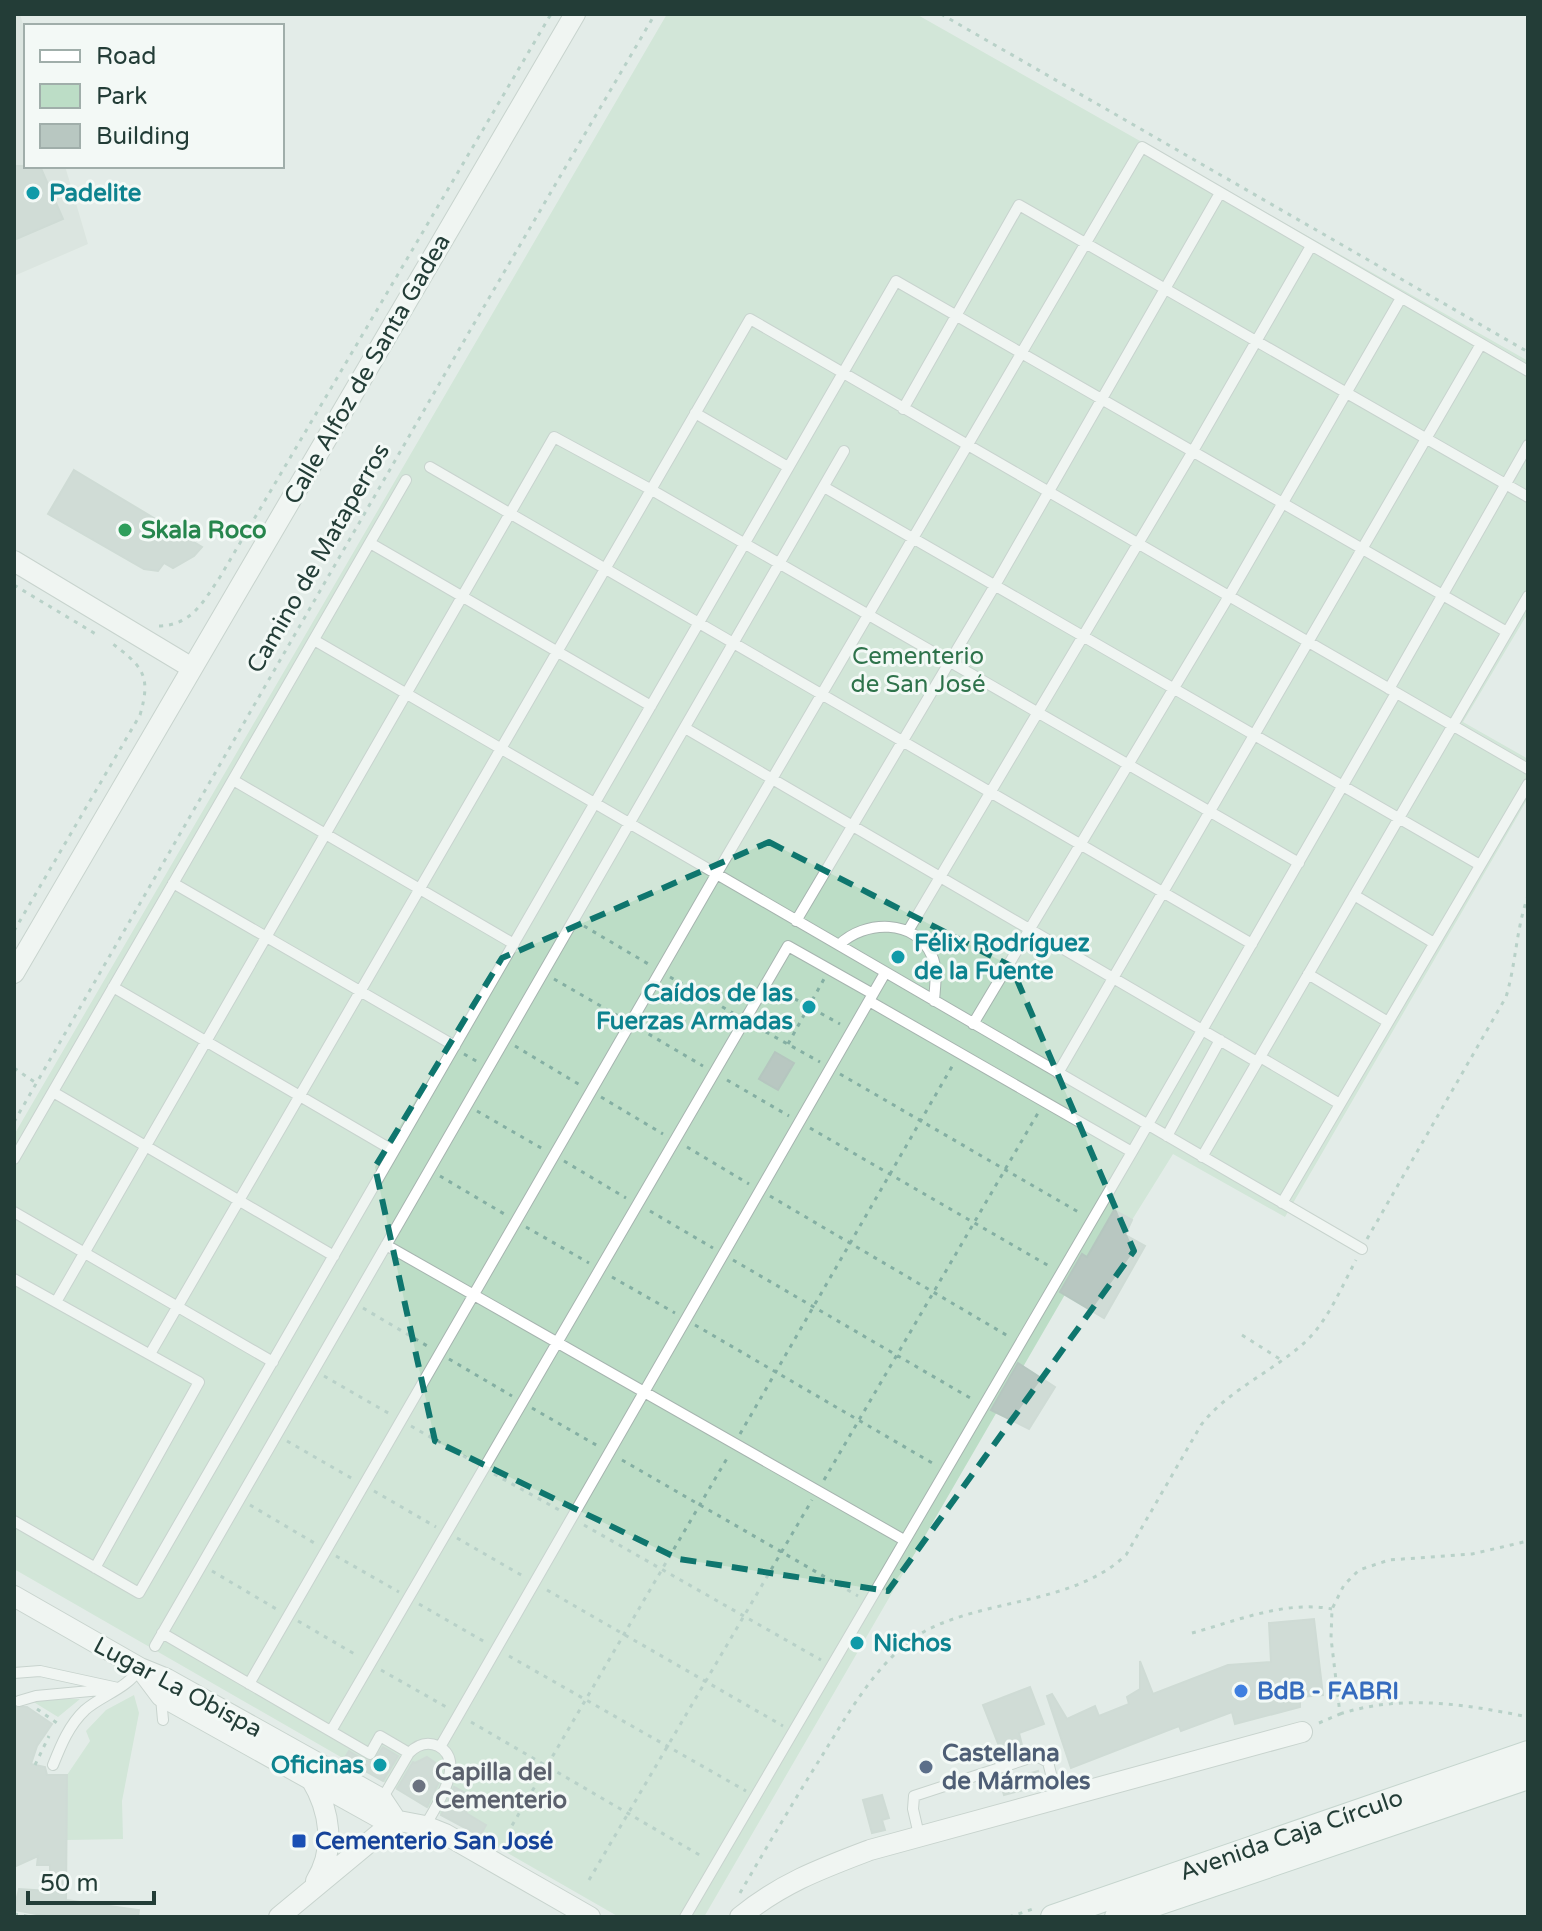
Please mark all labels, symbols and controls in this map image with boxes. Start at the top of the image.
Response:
legend [24,24,284,168]
text: Road [96,42,156,71]
text: Park [96,82,147,111]
text: Building [96,122,190,151]
place label: Padelite [49,179,142,208]
marker: Padelite [24,184,42,202]
street label: Calle Alfoz de Santa Gadea [278,229,457,510]
street label: Camino de Mataperros [241,438,396,678]
place label: Skala Roco [141,516,267,545]
marker: Skala Roco [116,521,134,539]
park label: Cementerio de San José [851,642,985,699]
place label: Félix Rodríguez de la Fuente [914,929,1090,986]
marker: Félix Rodríguez de la Fuente [889,948,907,966]
place label: Caídos de las Fuerzas Armadas [596,979,793,1036]
marker: Caídos de las Fuerzas Armadas [800,998,818,1016]
place label: Nichos [873,1629,952,1658]
street label: Lugar La Obispa [89,1631,267,1744]
marker: Nichos [848,1634,866,1652]
place label: BdB - FABRI [1257,1677,1399,1706]
marker: BdB - FABRI [1232,1682,1250,1700]
place label: Castellana de Mármoles [942,1739,1091,1796]
place label: Oficinas [271,1751,364,1780]
marker: Oficinas [371,1756,389,1774]
place label: Capilla del Cementerio [435,1758,567,1815]
marker: Castellana de Mármoles [917,1758,935,1776]
marker: Capilla del Cementerio [410,1777,428,1795]
street label: Avenida Caja Círculo [1176,1783,1407,1887]
place label: Cementerio San José [315,1827,554,1856]
marker: Cementerio San José [290,1832,308,1850]
scale bar [28,1855,154,1905]
text: 50 m [40,1869,98,1898]

